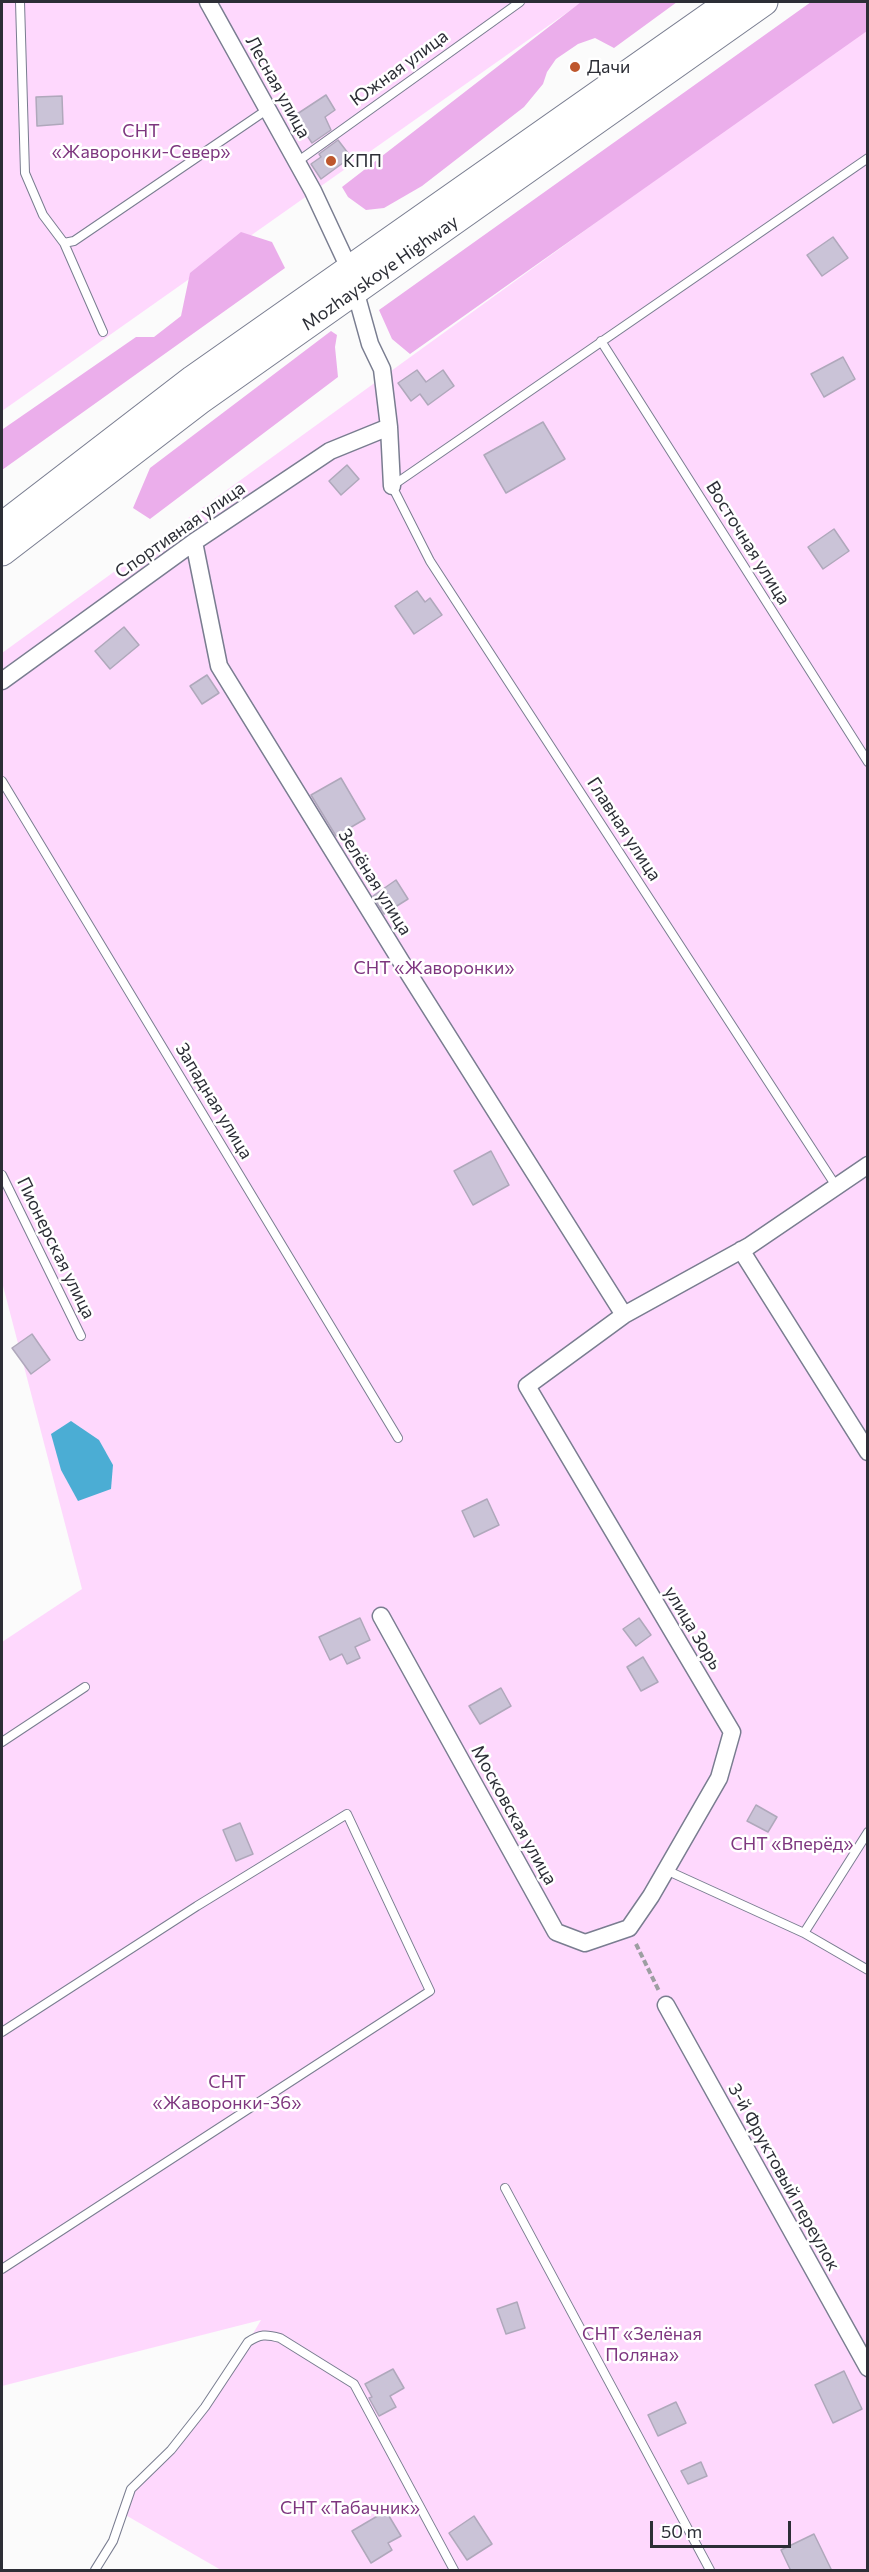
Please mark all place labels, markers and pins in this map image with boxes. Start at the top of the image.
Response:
place label: Дачи [587,56,630,78]
marker: Дачи [568,60,582,74]
place label: КПП [343,150,382,172]
marker: КПП [324,154,338,168]

